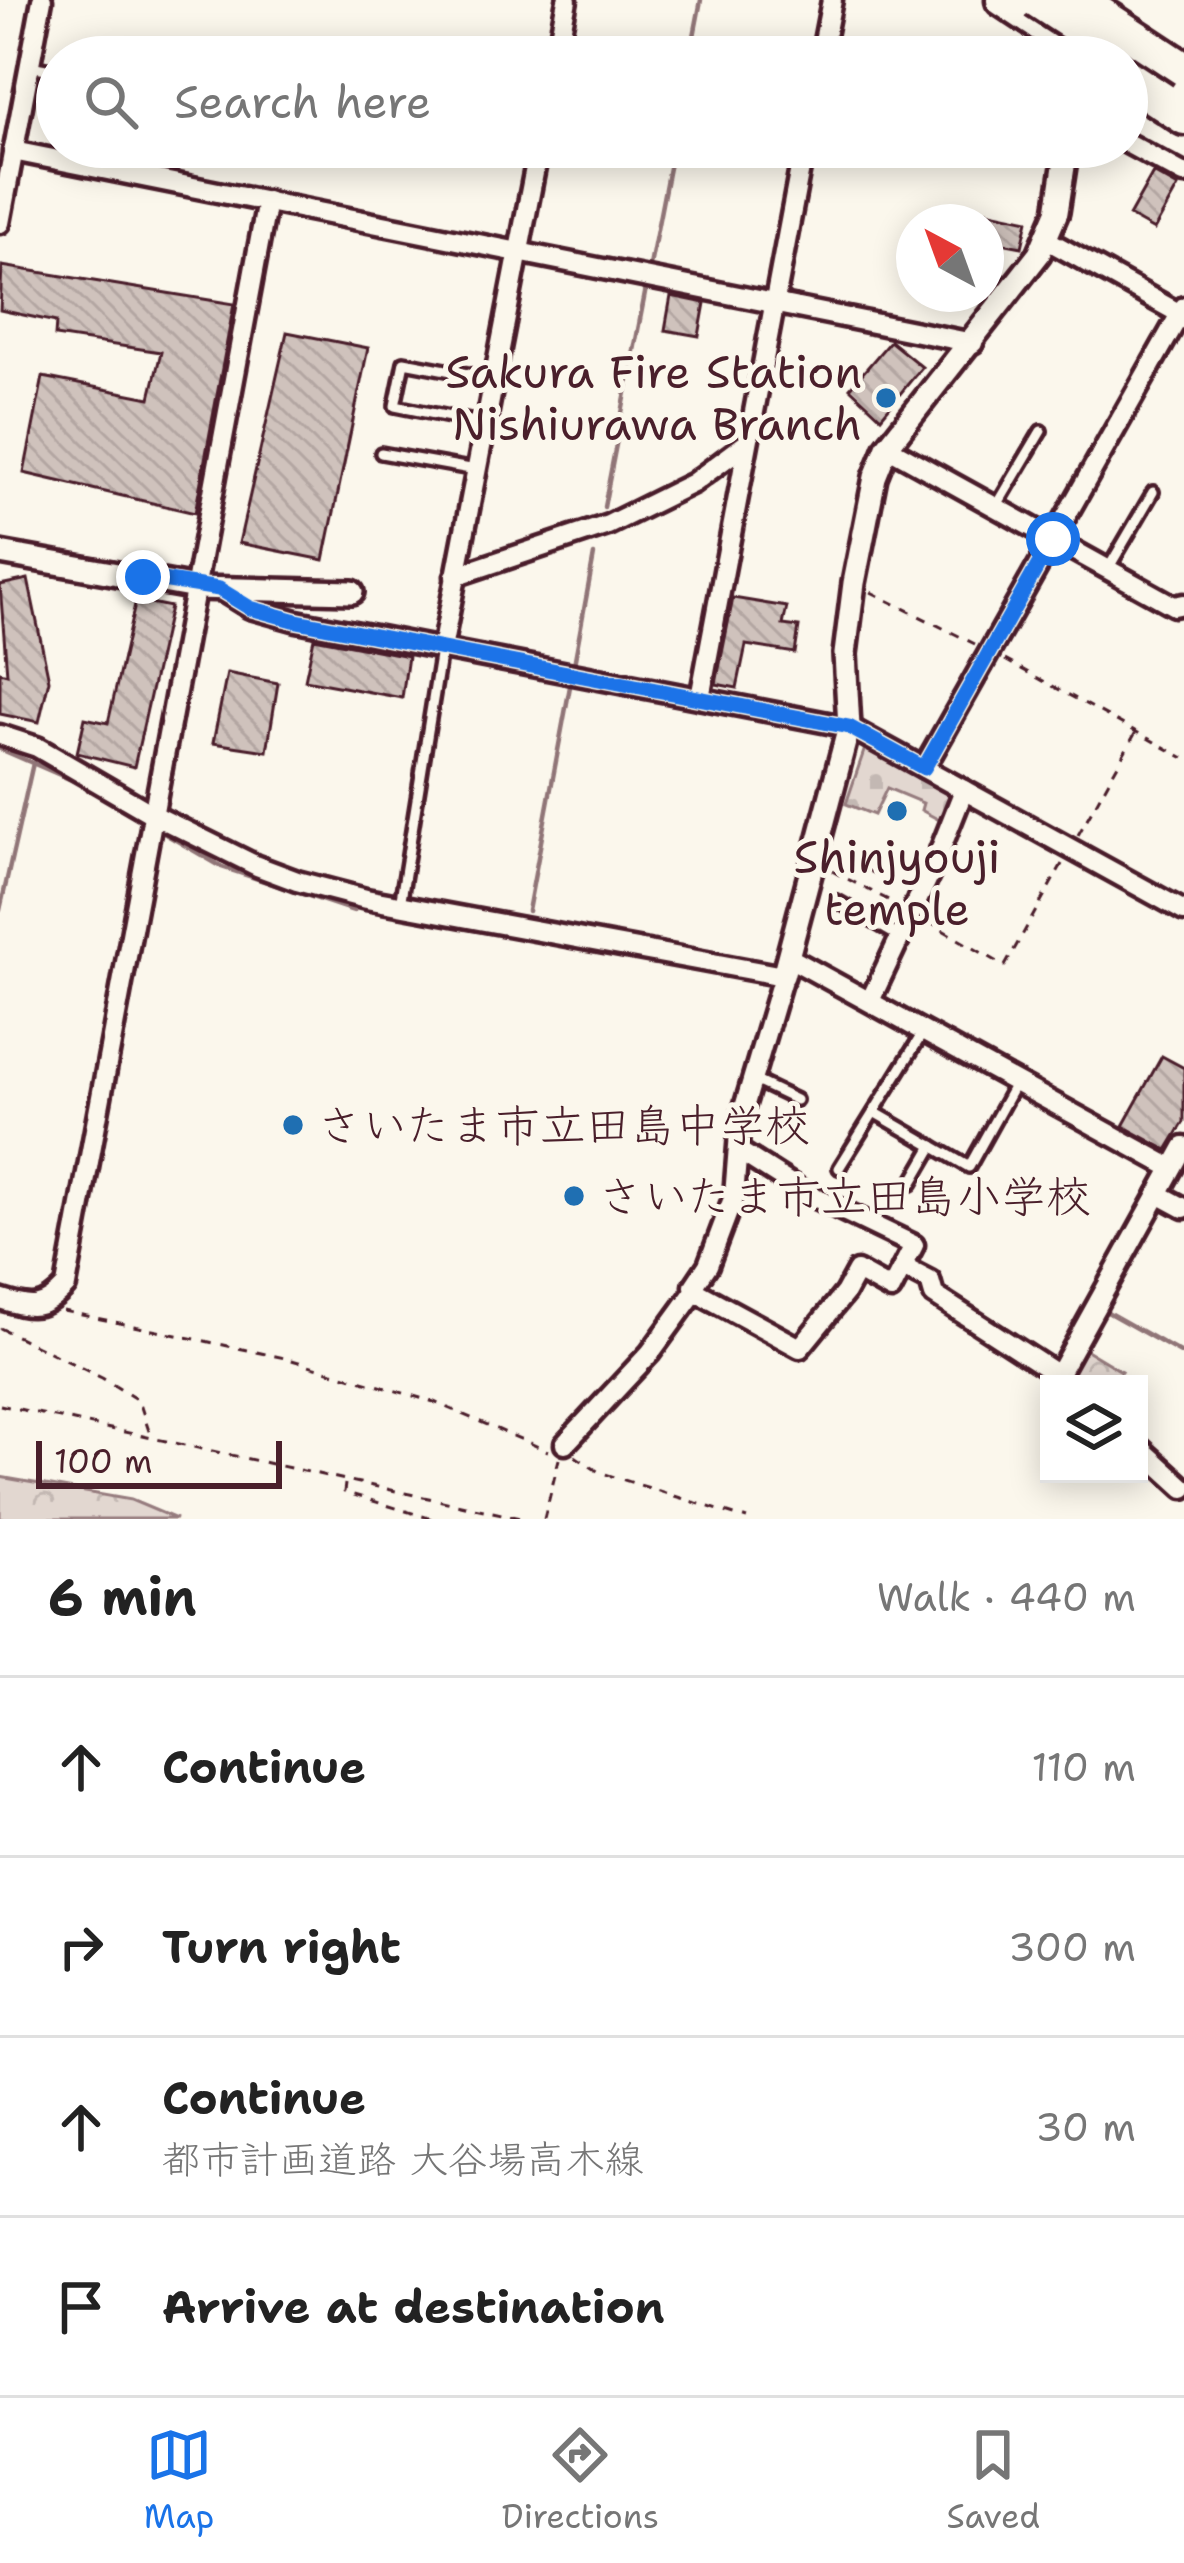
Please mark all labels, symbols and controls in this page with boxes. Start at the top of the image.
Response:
search box [36,36,1148,168]
icon: search [78,69,144,135]
text: Search here [174,72,431,132]
north arrow [896,204,1004,312]
place label: Sakura Fire Station Nishiurawa Branch [445,342,862,454]
marker: Sakura Fire Station Nishiurawa Branch [873,385,899,411]
route start [1026,512,1080,566]
route end [116,550,170,604]
marker: Shinjyouji temple [884,798,910,824]
place label: Shinjyouji temple [794,827,1000,939]
place label: さいたま市立田島中学校 [317,1095,810,1155]
marker: さいたま市立田島中学校 [280,1112,306,1138]
place label: さいたま市立田島小学校 [598,1166,1091,1226]
marker: さいたま市立田島小学校 [561,1183,587,1209]
map controls [1040,1375,1148,1483]
button: layers [1040,1375,1148,1483]
scale bar [36,1435,282,1488]
text: 100 m [54,1439,153,1484]
text: 6 min [48,1563,197,1631]
text: Walk · 440 m [877,1571,1136,1623]
icon: ahead [48,1734,114,1800]
text: Continue [162,1737,366,1797]
text: 110 m [1032,1741,1136,1793]
icon: right [48,1914,114,1980]
text: Turn right [162,1917,401,1977]
text: 300 m [1008,1921,1136,1973]
text: Continue [162,2068,366,2128]
icon: ahead [48,2094,114,2160]
text: 30 m [1035,2101,1136,2153]
text: 都市計画道路 大谷場高木線 [162,2133,643,2185]
icon: arrive [48,2274,114,2340]
text: Arrive at destination [162,2277,665,2337]
tab: Map [144,2422,214,2539]
tab: Directions [502,2422,659,2539]
tab: Saved [947,2422,1040,2539]

